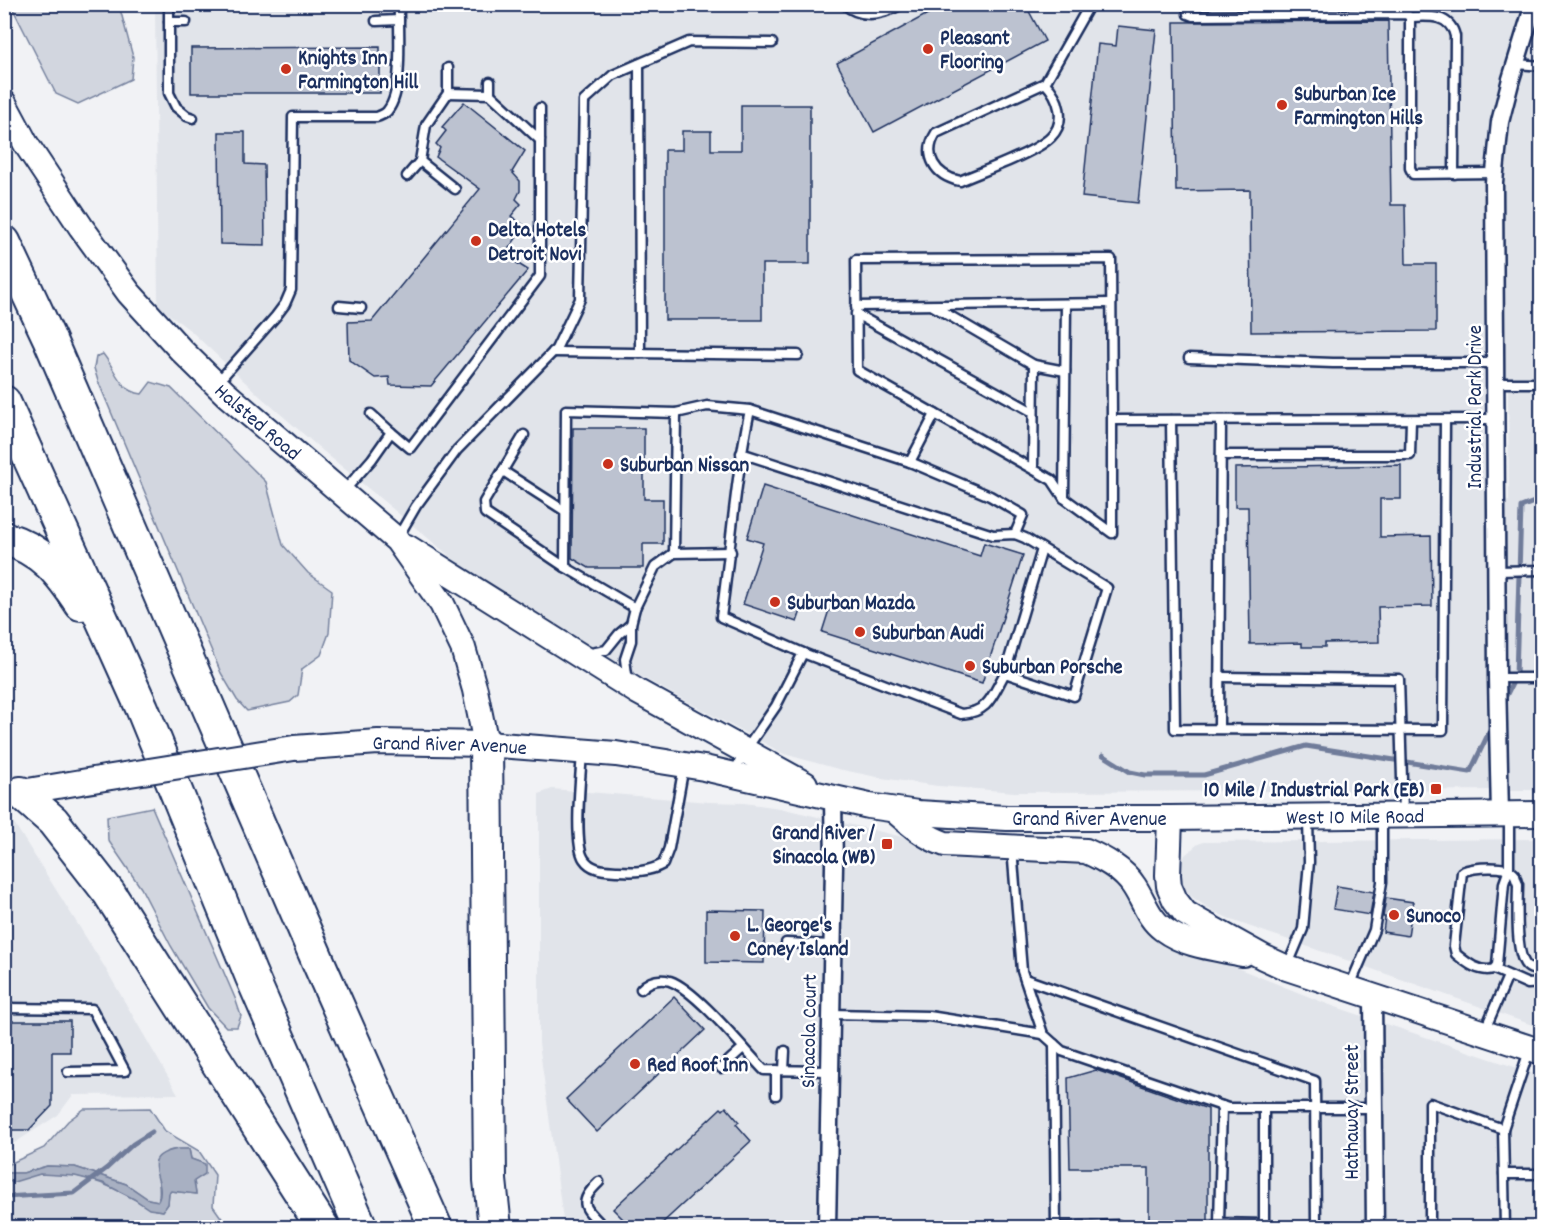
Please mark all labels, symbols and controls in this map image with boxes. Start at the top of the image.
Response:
place label: Pleasant Flooring [940,25,1010,79]
marker: Pleasant Flooring [921,42,935,56]
place label: Knights Inn Farmington Hill [298,45,419,99]
marker: Knights Inn Farmington Hill [279,62,293,76]
place label: Suburban Ice Farmington Hills [1294,81,1423,135]
marker: Suburban Ice Farmington Hills [1275,98,1289,112]
place label: Delta Hotels Detroit Novi [488,217,587,271]
marker: Delta Hotels Detroit Novi [469,234,483,248]
street label: Industrial Park Drive [1462,325,1492,489]
street label: Halsted Road [206,378,306,469]
place label: Suburban Nissan [620,452,749,482]
marker: Suburban Nissan [601,457,615,471]
place label: Suburban Mazda [787,590,916,620]
marker: Suburban Mazda [768,595,782,609]
place label: Suburban Audi [872,620,984,650]
marker: Suburban Audi [853,625,867,639]
place label: Suburban Porsche [982,654,1123,684]
marker: Suburban Porsche [963,659,977,673]
street label: Grand River Avenue [372,730,528,765]
place label: 10 Mile / Industrial Park (EB) [1204,777,1424,807]
marker: 10 Mile / Industrial Park (EB) [1429,782,1443,796]
street label: West 10 Mile Road [1286,803,1425,835]
street label: Grand River Avenue [1012,806,1167,836]
place label: Grand River / Sinacola (WB) [772,820,875,874]
marker: Grand River / Sinacola (WB) [880,837,894,851]
place label: Sunoco [1406,903,1461,933]
marker: Sunoco [1387,908,1401,922]
place label: L. George's Coney Island [747,912,849,966]
marker: L. George's Coney Island [728,929,742,943]
street label: Sinacola Court [795,973,827,1089]
street label: Hathaway Street [1339,1044,1369,1180]
place label: Red Roof Inn [647,1052,748,1082]
marker: Red Roof Inn [628,1057,642,1071]

